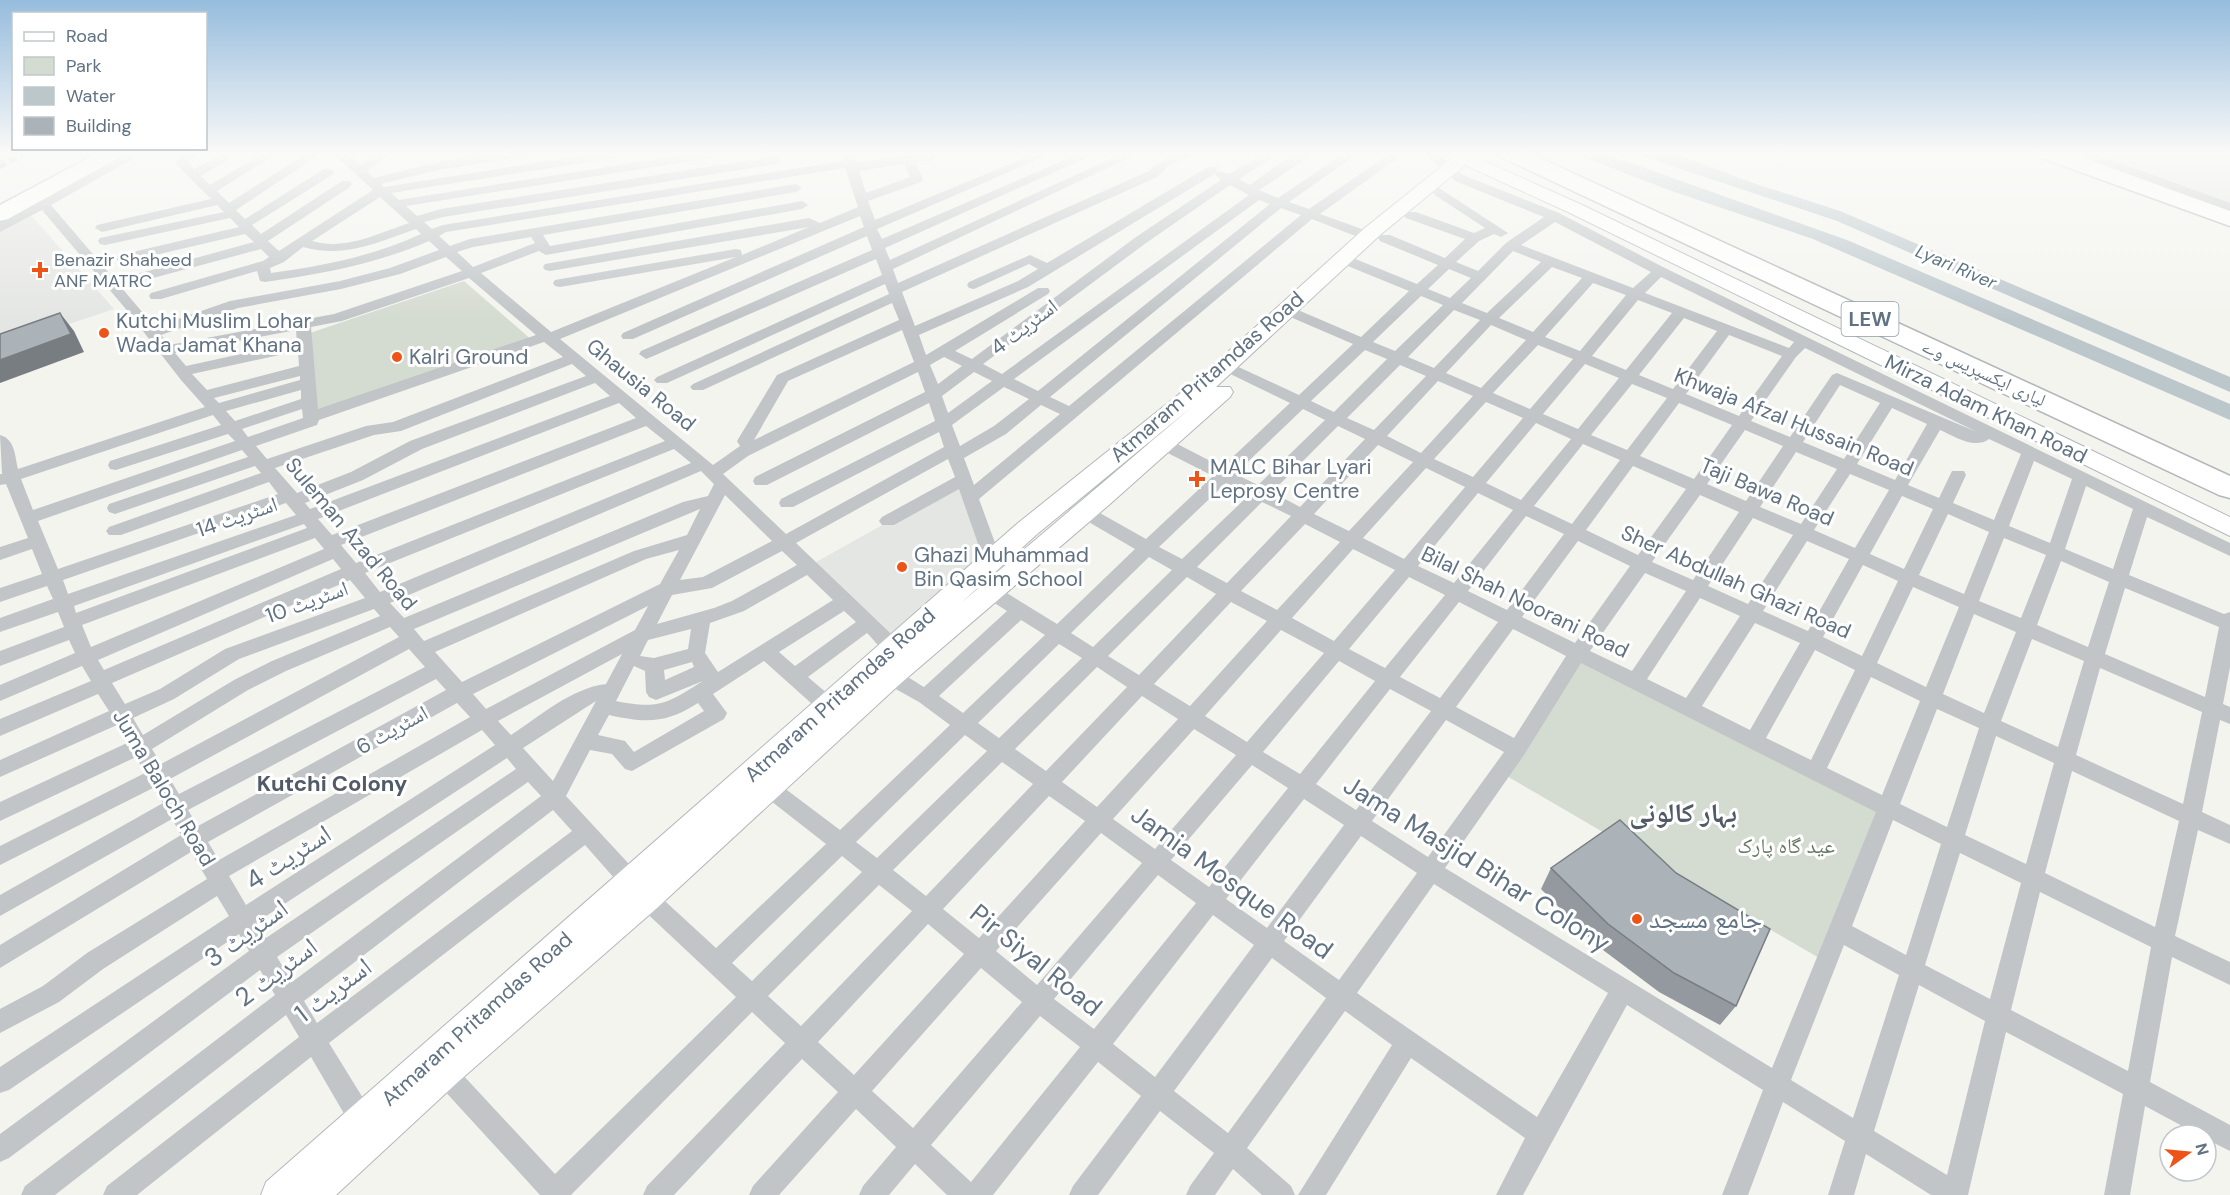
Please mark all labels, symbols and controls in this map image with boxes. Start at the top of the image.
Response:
legend [12,12,207,150]
text: Road [66,24,108,48]
text: Park [66,54,102,78]
text: Water [66,84,116,108]
text: Building [66,114,131,138]
water label: Lyari River [1912,239,2001,295]
place label: Benazir Shaheed ANF MATRC [54,248,192,293]
marker: Benazir Shaheed ANF MATRC [31,261,49,279]
street label: Atmaram Pritamdas Road [1104,285,1310,469]
street label: اسٹریٹ 4 [985,292,1063,362]
road number: LEW [1842,302,1898,336]
place label: Kutchi Muslim Lohar Wada Jamat Khana [116,307,311,359]
marker: Kutchi Muslim Lohar Wada Jamat Khana [97,326,111,340]
street label: Ghausia Road [581,332,701,438]
street label: لیاری ایکسپریس وے [1918,334,2050,412]
place label: Kalri Ground [409,343,528,371]
street label: Mirza Adam Khan Road [1880,348,2092,470]
marker: Kalri Ground [390,350,404,364]
street label: Khwaja Afzal Hussain Road [1670,361,1918,483]
street label: Taji Bawa Road [1696,451,1838,533]
street label: Suleman Azad Road [279,452,423,616]
place label: MALC Bihar Lyari Leprosy Centre [1210,453,1372,505]
marker: MALC Bihar Lyari Leprosy Centre [1188,470,1206,488]
street label: اسٹریٹ 14 [193,490,281,544]
street label: Sher Abdullah Ghazi Road [1617,519,1855,645]
street label: Bilal Shah Noorani Road [1417,540,1633,664]
place label: Ghazi Muhammad Bin Qasim School [914,541,1089,593]
marker: Ghazi Muhammad Bin Qasim School [895,560,909,574]
street label: اسٹریٹ 10 [262,574,352,630]
street label: Atmaram Pritamdas Road [739,602,941,788]
street label: اسٹریٹ 6 [351,699,433,761]
street label: Juma Baloch Road [106,704,222,872]
street label: Jama Masjid Bihar Colony [1337,768,1617,960]
district label: Kutchi Colony [257,769,407,798]
district label: بہار کالونی [1629,795,1737,830]
street label: Jamia Mosque Road [1124,797,1340,967]
street label: اسٹریٹ 4 [238,817,338,897]
park label: عید گاہ پارک [1737,832,1835,860]
street label: اسٹریٹ 3 [197,891,295,975]
street label: Pir Siyal Road [963,896,1109,1024]
place label: جامع مسجد [1649,902,1762,936]
marker: جامع مسجد [1630,912,1644,926]
street label: Atmaram Pritamdas Road [376,926,578,1112]
street label: اسٹریٹ 2 [228,930,324,1014]
street label: اسٹریٹ 1 [287,950,379,1030]
north arrow [2158,1123,2218,1183]
text: N [2190,1141,2214,1158]

